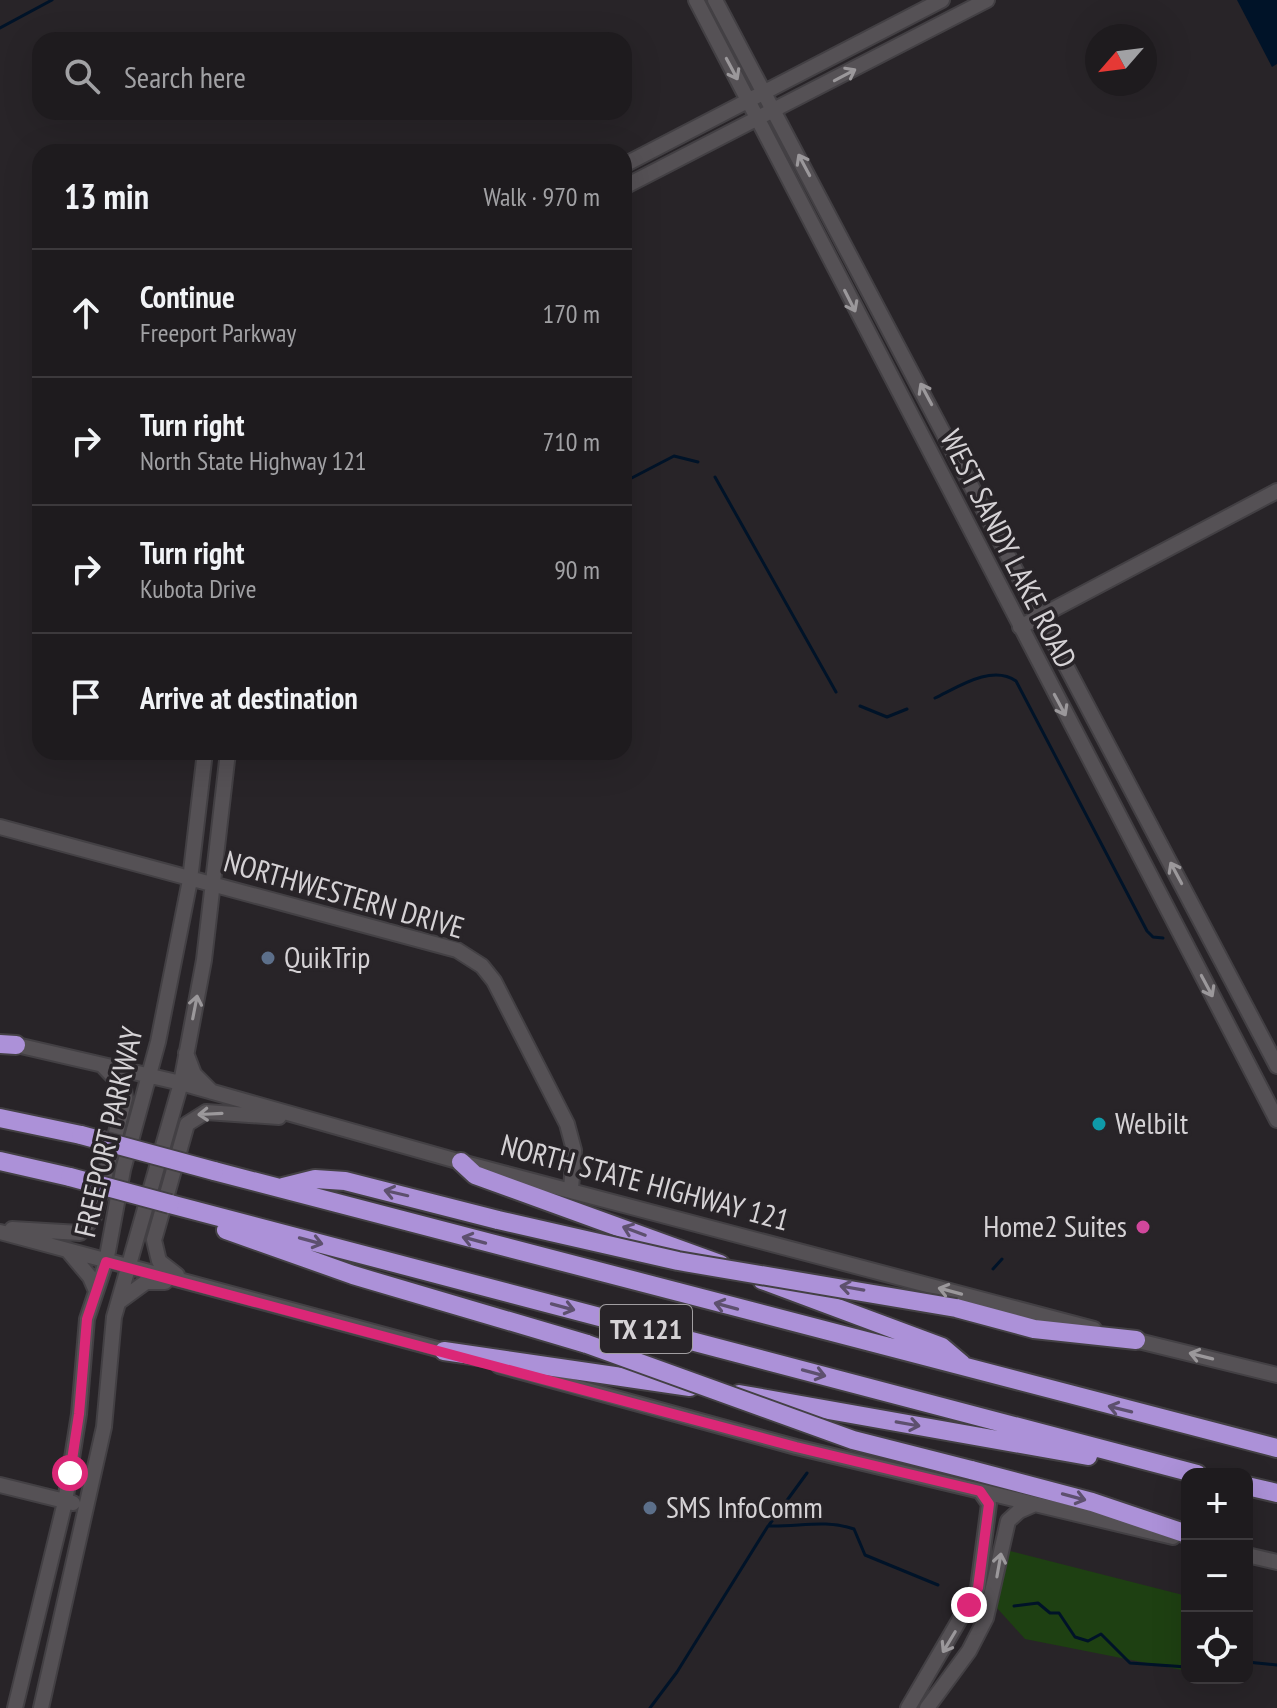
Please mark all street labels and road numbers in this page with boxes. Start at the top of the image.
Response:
street label: WEST SANDY LAKE ROAD [932,423,1086,674]
street label: NORTHWESTERN DRIVE [220,841,469,946]
street label: FREEPORT PARKWAY [64,1022,151,1241]
street label: NORTH STATE HIGHWAY 121 [497,1124,794,1239]
road number: TX 121 [600,1305,692,1353]

